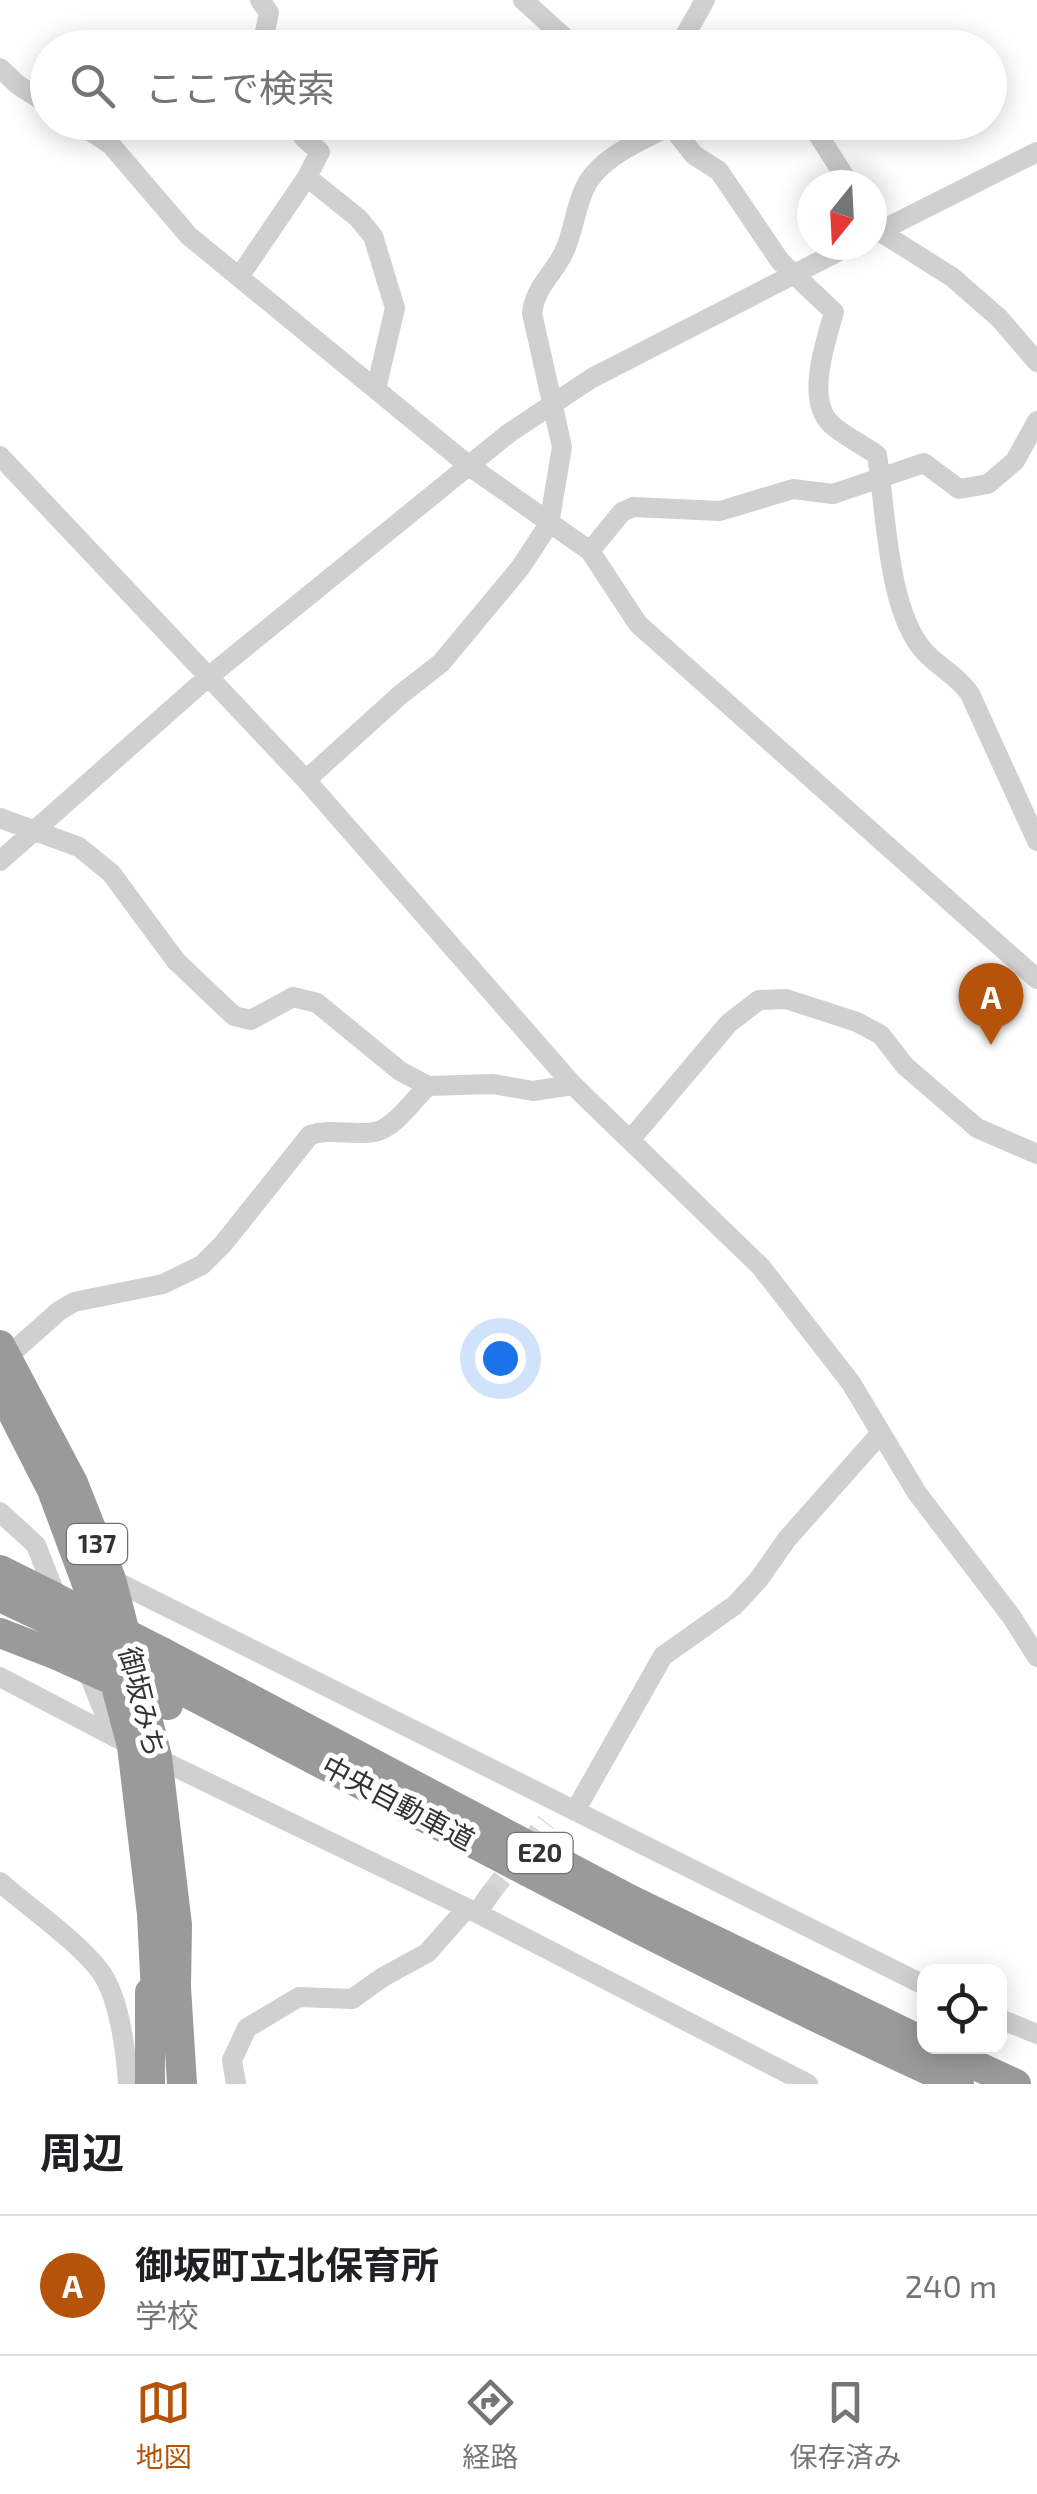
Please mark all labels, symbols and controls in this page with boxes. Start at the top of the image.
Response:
search box [30,30,1007,140]
icon: search [65,58,120,113]
text: ここで検索 [145,64,335,110]
north arrow [797,170,887,260]
pin: A [958,962,1024,1045]
your location [475,1333,526,1384]
road number: 137 [67,1524,127,1564]
street label: 御坂みち [113,1643,173,1760]
street label: 中央自動車道 [316,1748,481,1857]
road number: E20 [508,1833,572,1873]
map controls [917,1964,1007,2054]
button: locate [917,1964,1007,2054]
text: 周辺 [40,2126,124,2176]
text: 御坂町立北保育所 [135,2241,439,2287]
text: A [62,2266,83,2304]
text: 240 m [905,2266,997,2304]
text: 学校 [135,2295,199,2333]
tab: 地図 [135,2375,192,2475]
tab: 経路 [462,2375,519,2475]
tab: 保存済み [789,2375,902,2475]

